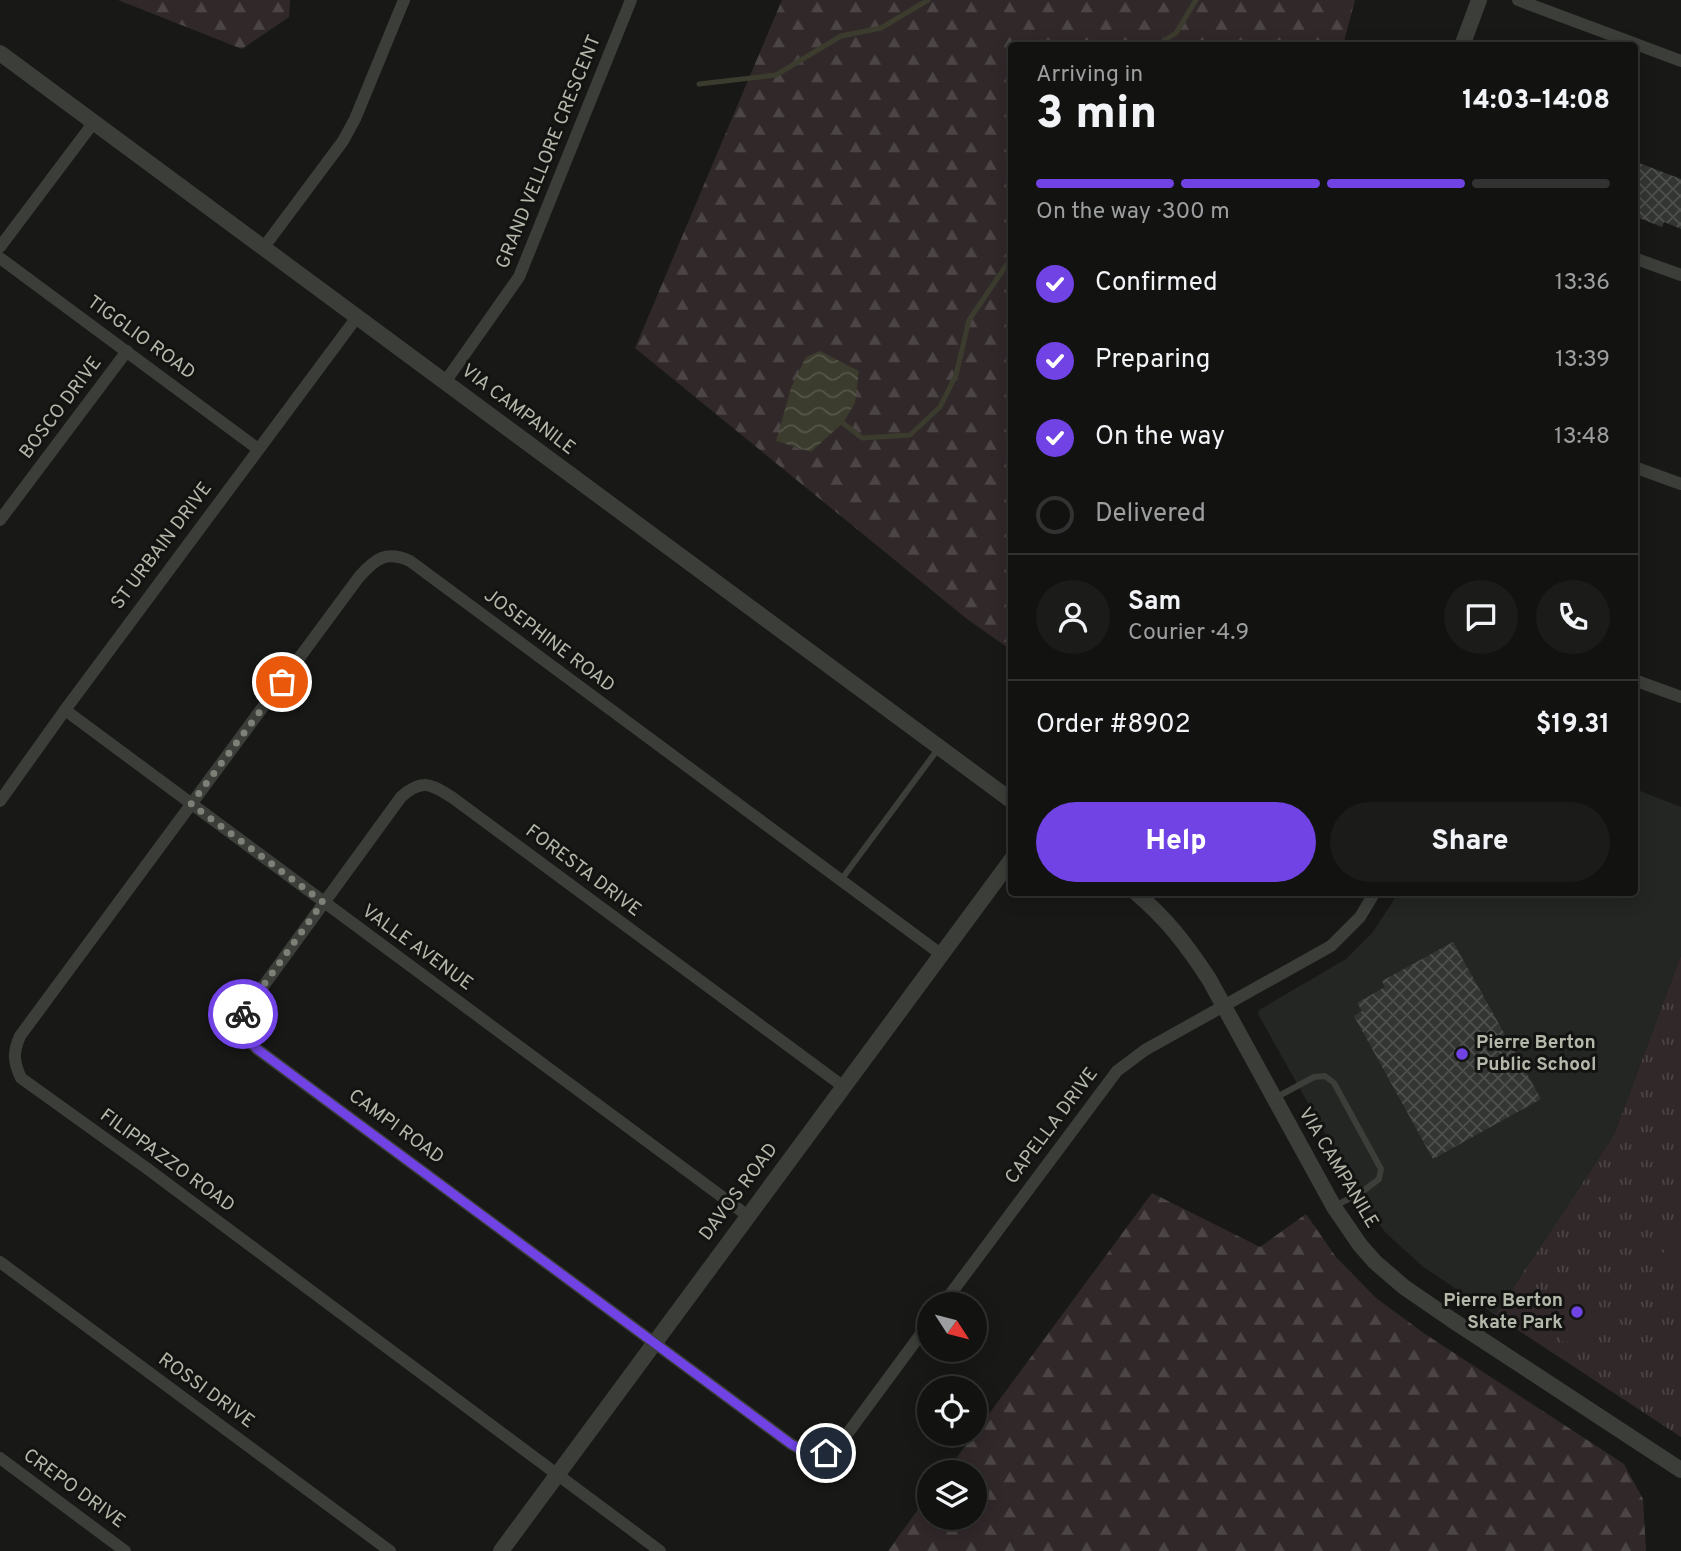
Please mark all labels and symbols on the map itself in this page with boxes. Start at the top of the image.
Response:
street label: GRAND VELLORE CRESCENT [491,32,607,272]
street label: TIGGLIO ROAD [82,291,200,385]
street label: BOSCO DRIVE [15,352,107,464]
street label: VIA CAMPANILE [456,359,580,461]
street label: ST URBAIN DRIVE [106,478,218,614]
street label: JOSEPHINE ROAD [479,584,619,698]
pin [252,652,312,712]
street label: FORESTA DRIVE [520,820,646,922]
street label: VALLE AVENUE [357,900,477,996]
courier [208,979,278,1049]
place label: Pierre Berton Public School [1476,1031,1596,1077]
marker: Pierre Berton Public School [1454,1046,1470,1062]
street label: CAPELLA DRIVE [1000,1063,1104,1189]
street label: CAMPI ROAD [343,1084,449,1170]
street label: VIA CAMPANILE [1292,1103,1384,1233]
street label: FILIPPAZZO ROAD [95,1104,239,1218]
street label: DAVOS ROAD [694,1138,784,1246]
place label: Pierre Berton Skate Park [1443,1289,1563,1335]
north arrow [917,1292,987,1362]
marker: Pierre Berton Skate Park [1569,1304,1585,1320]
street label: ROSSI DRIVE [153,1348,259,1434]
pin [796,1423,856,1483]
street label: CREPO DRIVE [18,1444,130,1534]

